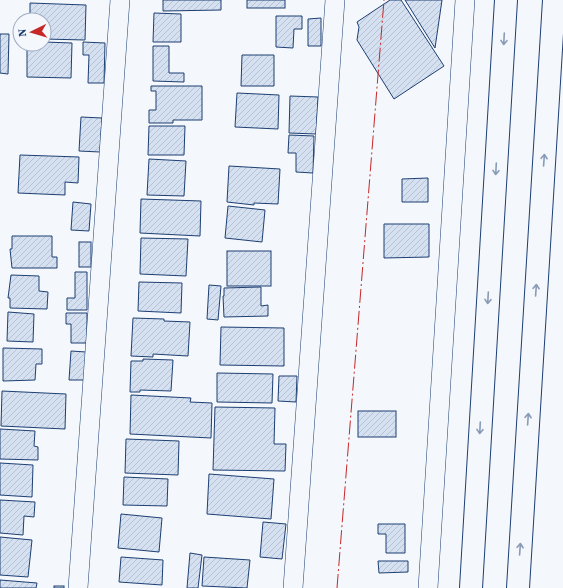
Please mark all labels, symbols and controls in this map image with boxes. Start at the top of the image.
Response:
north arrow [12,12,52,52]
text: N [15,28,30,37]
one-way arrow [500,32,507,45]
one-way arrow [541,154,548,167]
one-way arrow [492,162,499,175]
one-way arrow [533,284,540,297]
one-way arrow [485,291,492,304]
one-way arrow [525,413,532,426]
one-way arrow [477,421,484,434]
one-way arrow [517,543,524,556]

